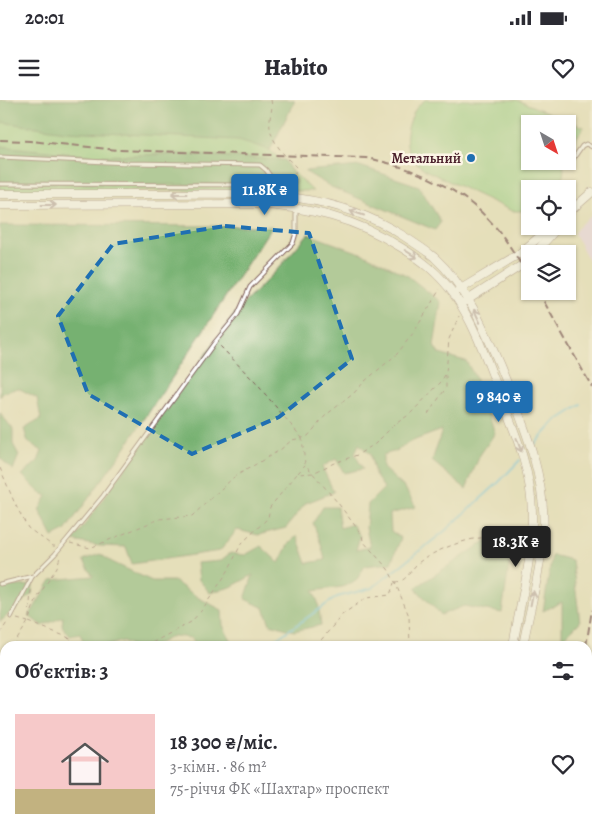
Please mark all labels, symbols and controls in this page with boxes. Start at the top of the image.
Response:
text: 20:01 [25,5,65,31]
text: Habito [264,53,328,83]
icon: menu [15,54,43,82]
icon: heart [549,54,577,82]
north arrow [521,115,576,170]
map controls [521,115,576,300]
place label: Метальний [391,149,461,168]
marker: Метальний [465,152,477,164]
pin: 11.8K ₴ [219,174,311,216]
text: 11.8K ₴ [242,179,288,201]
button: locate [521,180,576,235]
one-way arrow [171,189,188,199]
one-way arrow [40,200,56,210]
one-way arrow [350,208,365,217]
button: layers [521,245,576,300]
one-way arrow [404,249,418,259]
one-way arrow [472,309,481,324]
pin: 9 840 ₴ [453,380,545,423]
text: 9 840 ₴ [477,386,521,408]
one-way arrow [515,437,524,452]
pin: 18.3K ₴ [470,526,562,568]
text: 18.3K ₴ [493,531,539,553]
one-way arrow [528,591,537,607]
text: Об’єктів: 3 [15,657,109,685]
icon: filters [549,657,577,685]
text: 18 300 ₴/міс. [170,728,278,756]
icon: home [55,734,115,794]
icon: heart [549,750,577,778]
text: 3-кімн. · 86 m² [170,756,267,778]
text: 75-річчя ФК «Шахтар» проспект [170,778,389,800]

